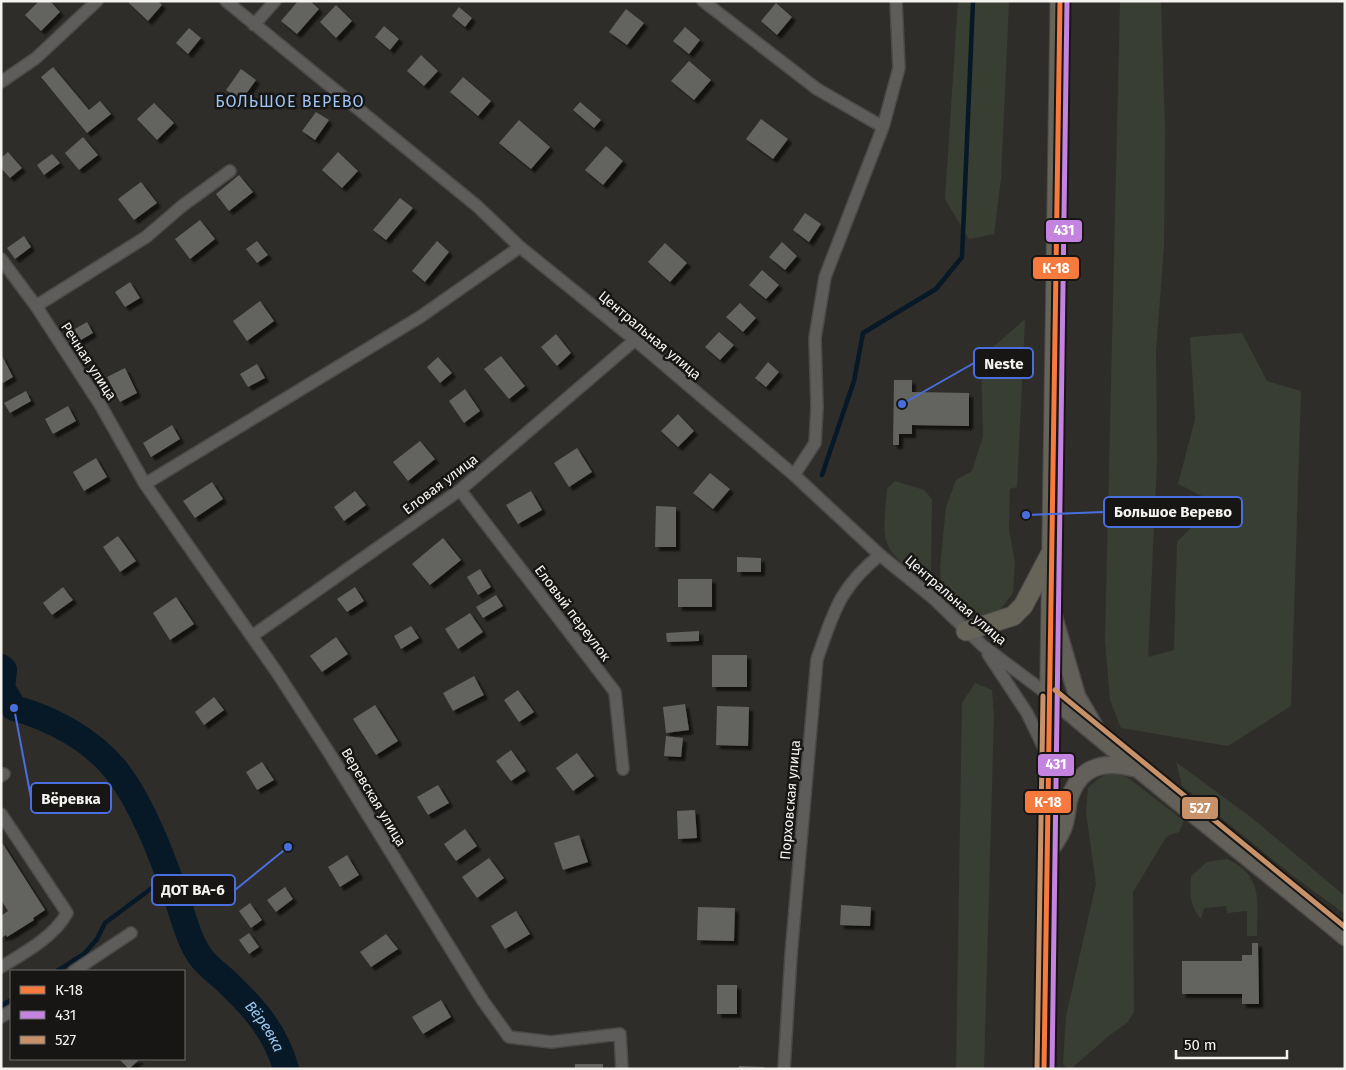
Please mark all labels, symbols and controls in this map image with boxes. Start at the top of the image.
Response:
district label: БОЛЬШОЕ ВЕРЕВО [215,92,365,111]
line badge: 431 [1045,219,1083,243]
text: 431 [1053,222,1075,239]
line badge: К-18 [1032,256,1080,280]
text: К-18 [1042,260,1070,277]
street label: Центральная улица [595,287,705,383]
street label: Речная улица [57,319,120,403]
callout: Neste [974,348,1033,378]
text: Neste [984,355,1024,373]
street label: Еловая улица [399,451,481,518]
callout: Большое Верево [1104,497,1242,527]
text: Большое Верево [1114,503,1232,521]
street label: Центральная улица [901,552,1010,649]
street label: Еловый переулок [531,562,615,665]
street label: Порховская улица [777,739,804,861]
street label: Веревская улица [338,745,410,850]
line badge: 431 [1037,753,1075,777]
text: 431 [1045,756,1067,773]
callout: Вёревка [31,783,111,813]
text: Вёревка [41,790,101,808]
line badge: К-18 [1024,790,1072,814]
text: К-18 [1034,794,1062,811]
line badge: 527 [1181,796,1219,820]
text: 527 [1190,800,1211,817]
callout: ДОТ ВА-6 [152,875,235,905]
text: ДОТ ВА-6 [160,881,225,899]
legend [10,970,185,1060]
text: К-18 [55,981,83,999]
water label: Вёревка [241,997,288,1055]
text: 431 [55,1006,76,1024]
scale bar [1176,1028,1287,1060]
text: 527 [55,1031,77,1049]
text: 50 m [1184,1036,1217,1054]

